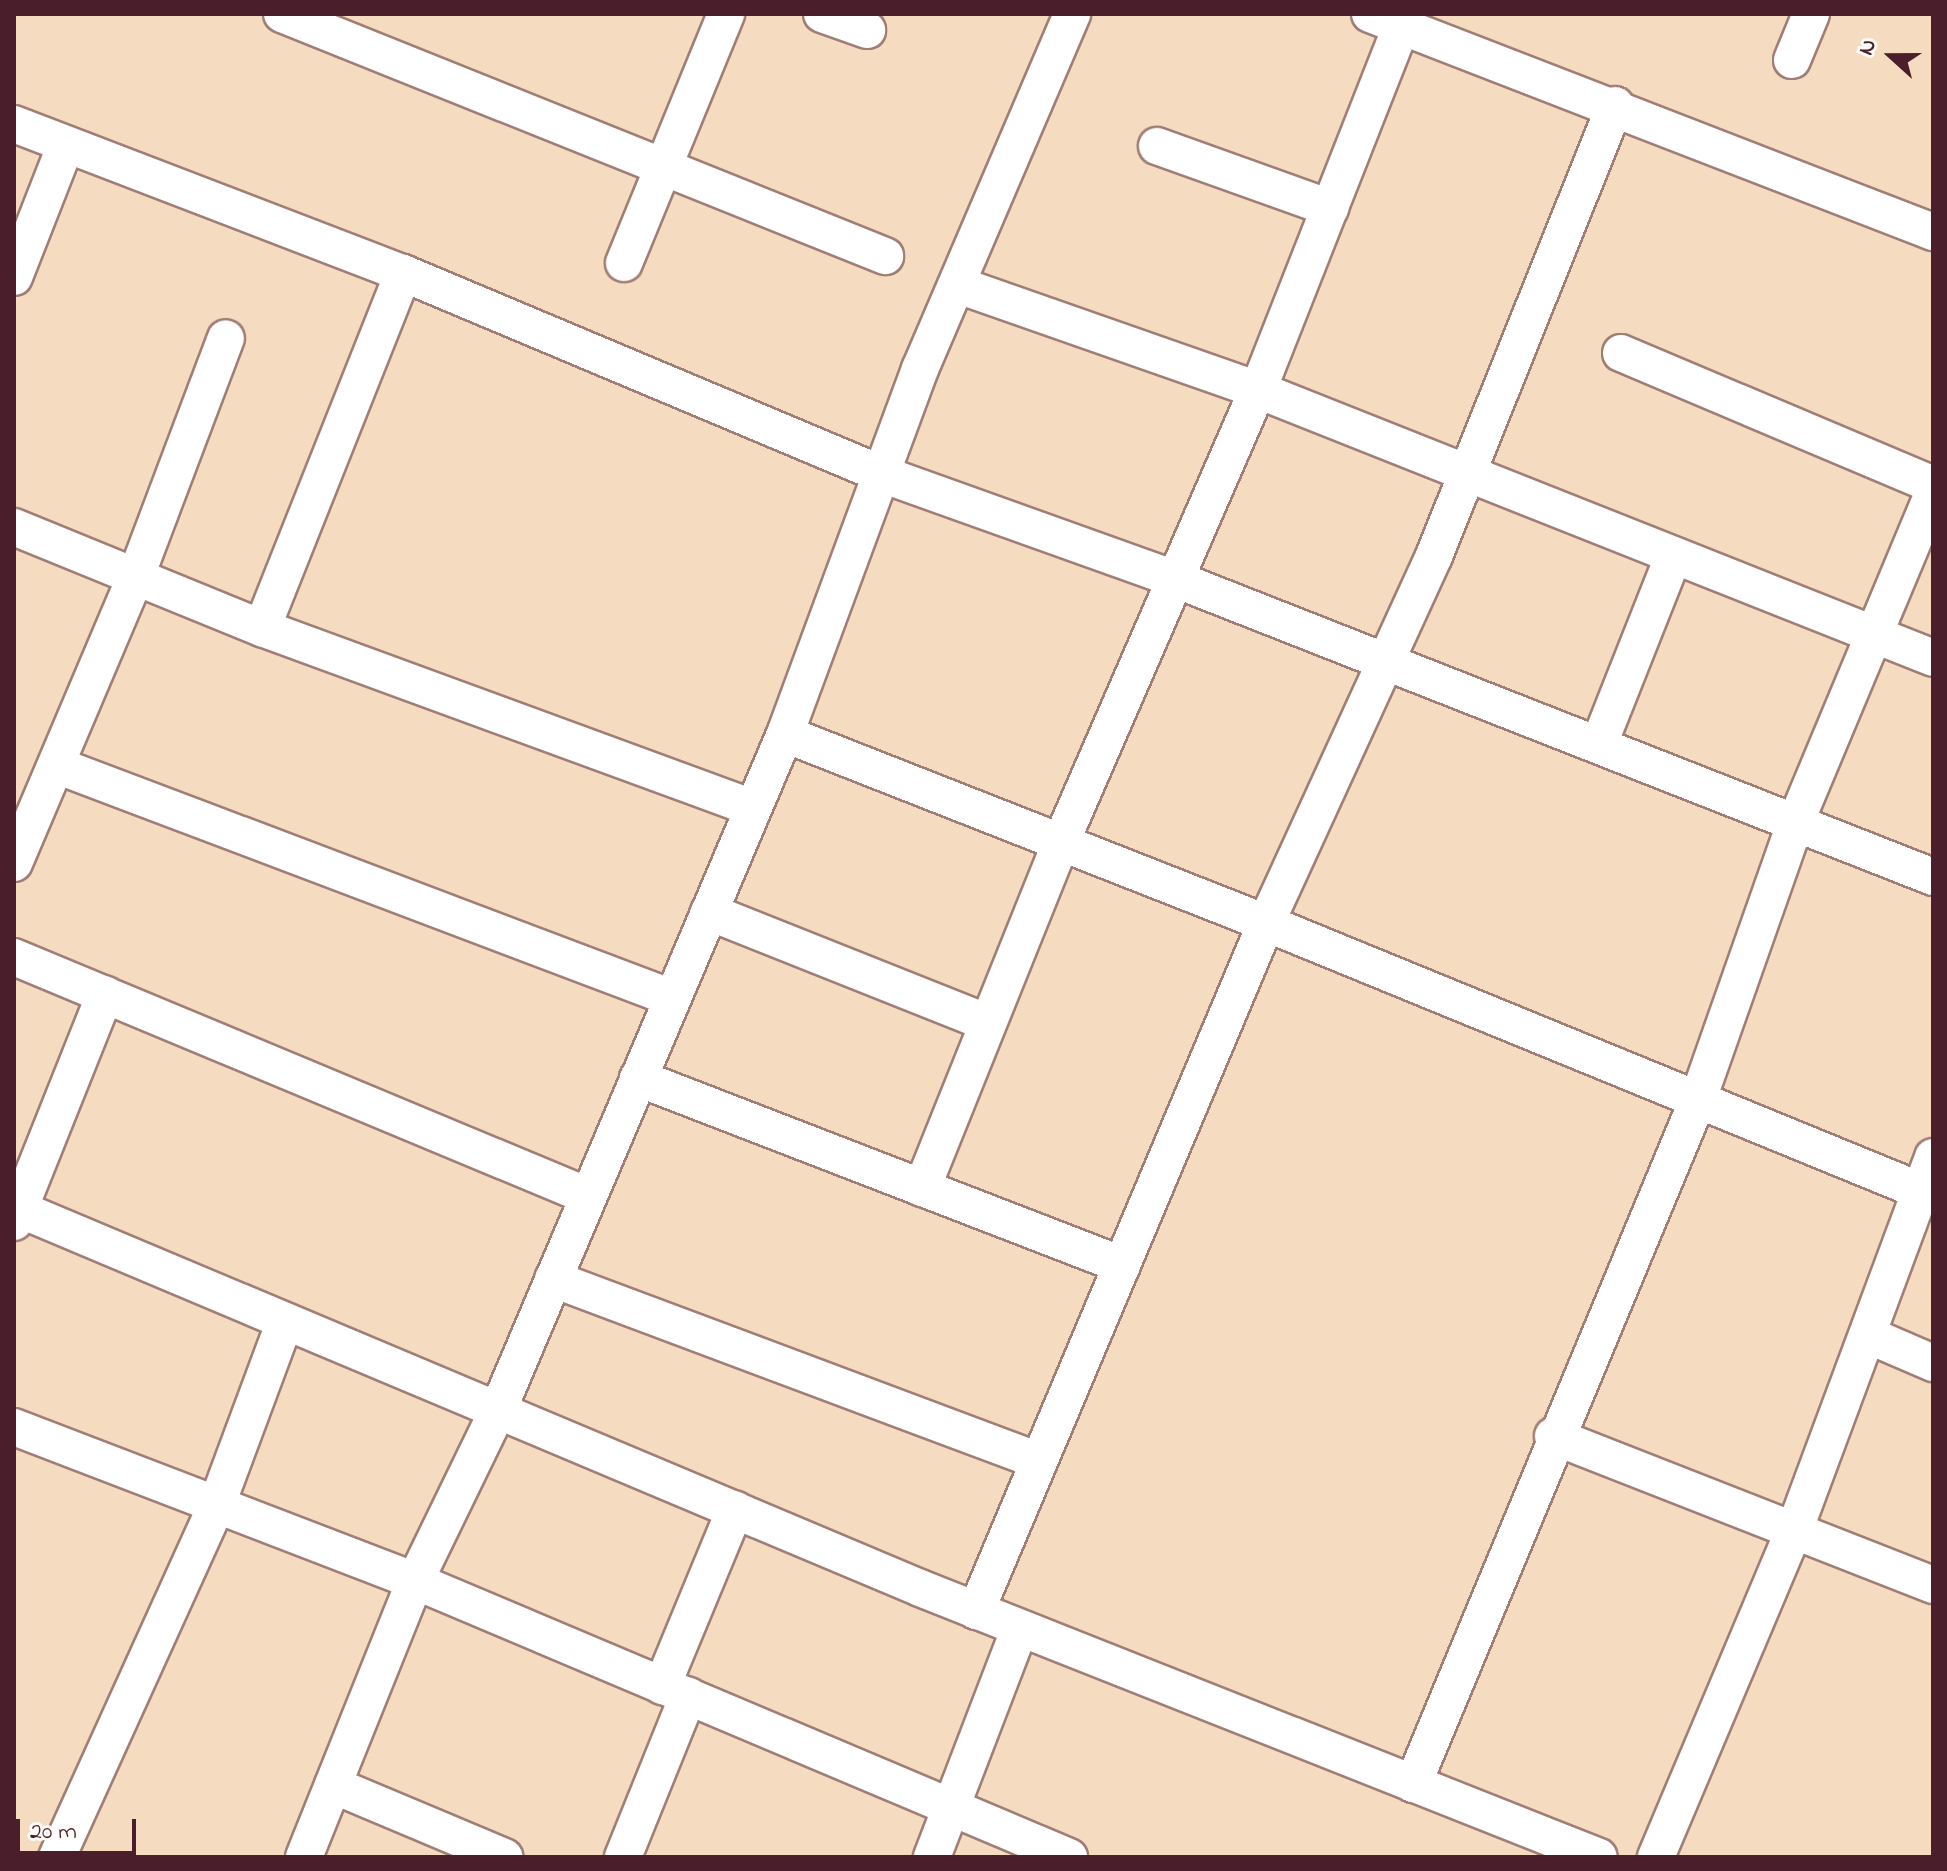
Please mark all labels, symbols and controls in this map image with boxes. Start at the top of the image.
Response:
north arrow [1851,16,1931,96]
text: N [1851,35,1886,60]
scale bar [20,1803,140,1853]
text: 20 m [30,1815,77,1850]

